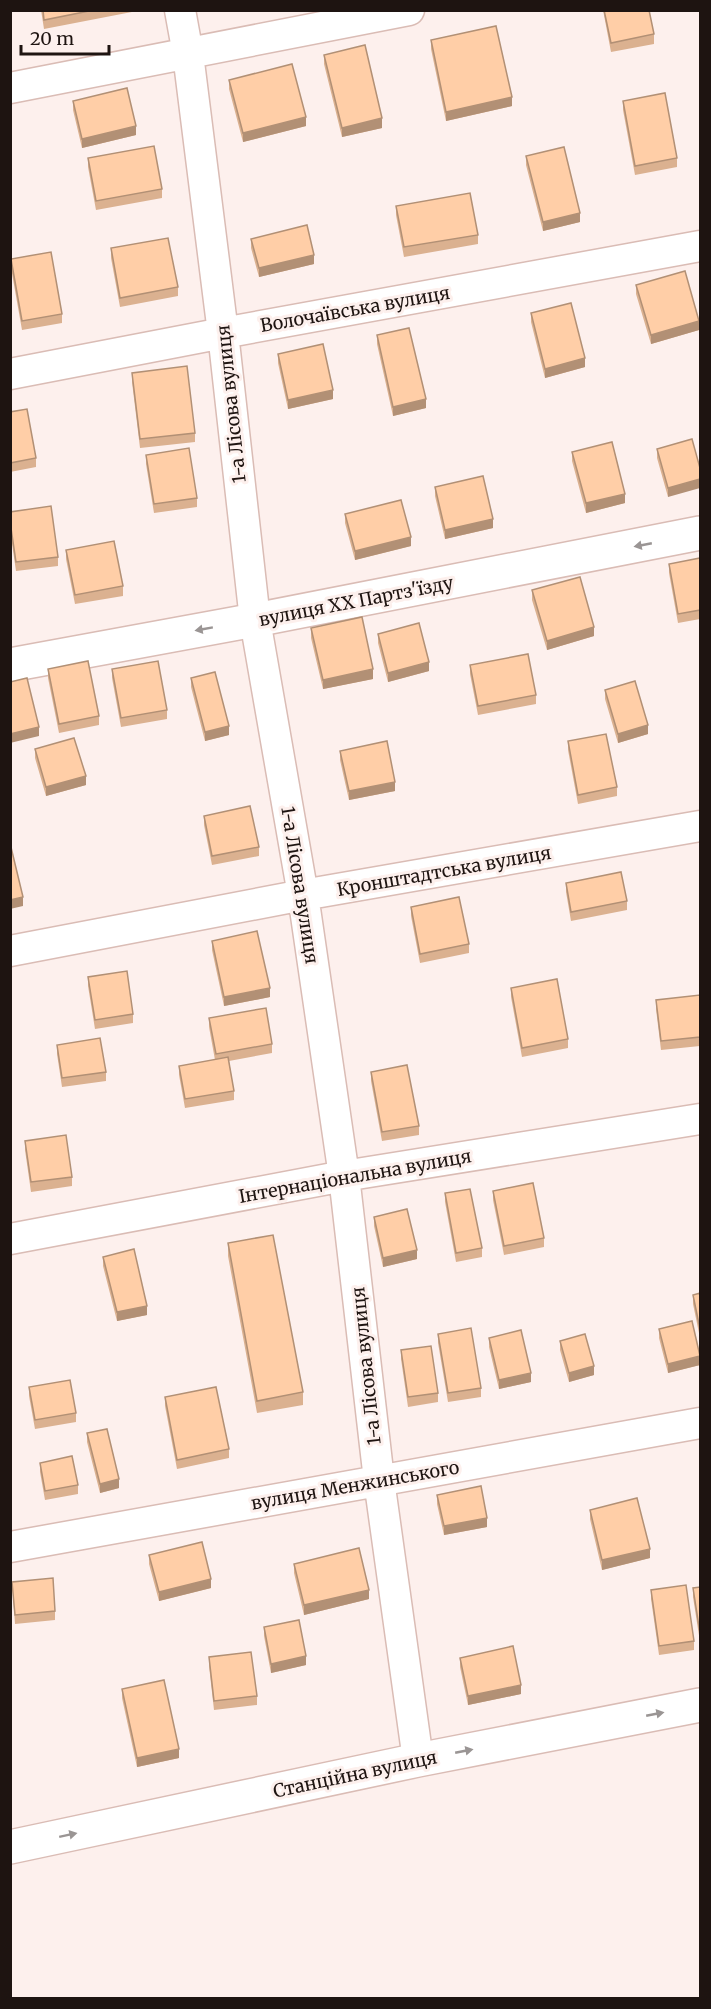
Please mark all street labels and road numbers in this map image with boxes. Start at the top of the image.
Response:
street label: Волочаївська вулиця [258,281,452,337]
street label: 1-а Лісова вулиця [211,323,251,484]
street label: вулиця XX Партз'їзду [257,571,456,631]
street label: 1-а Лісова вулиця [276,805,324,966]
street label: Кронштадтська вулиця [335,841,553,901]
street label: Інтернаціональна вулиця [237,1144,473,1208]
street label: 1-а Лісова вулиця [346,1285,386,1446]
street label: вулиця Менжинського [249,1455,461,1515]
street label: Станційна вулиця [271,1745,439,1803]

